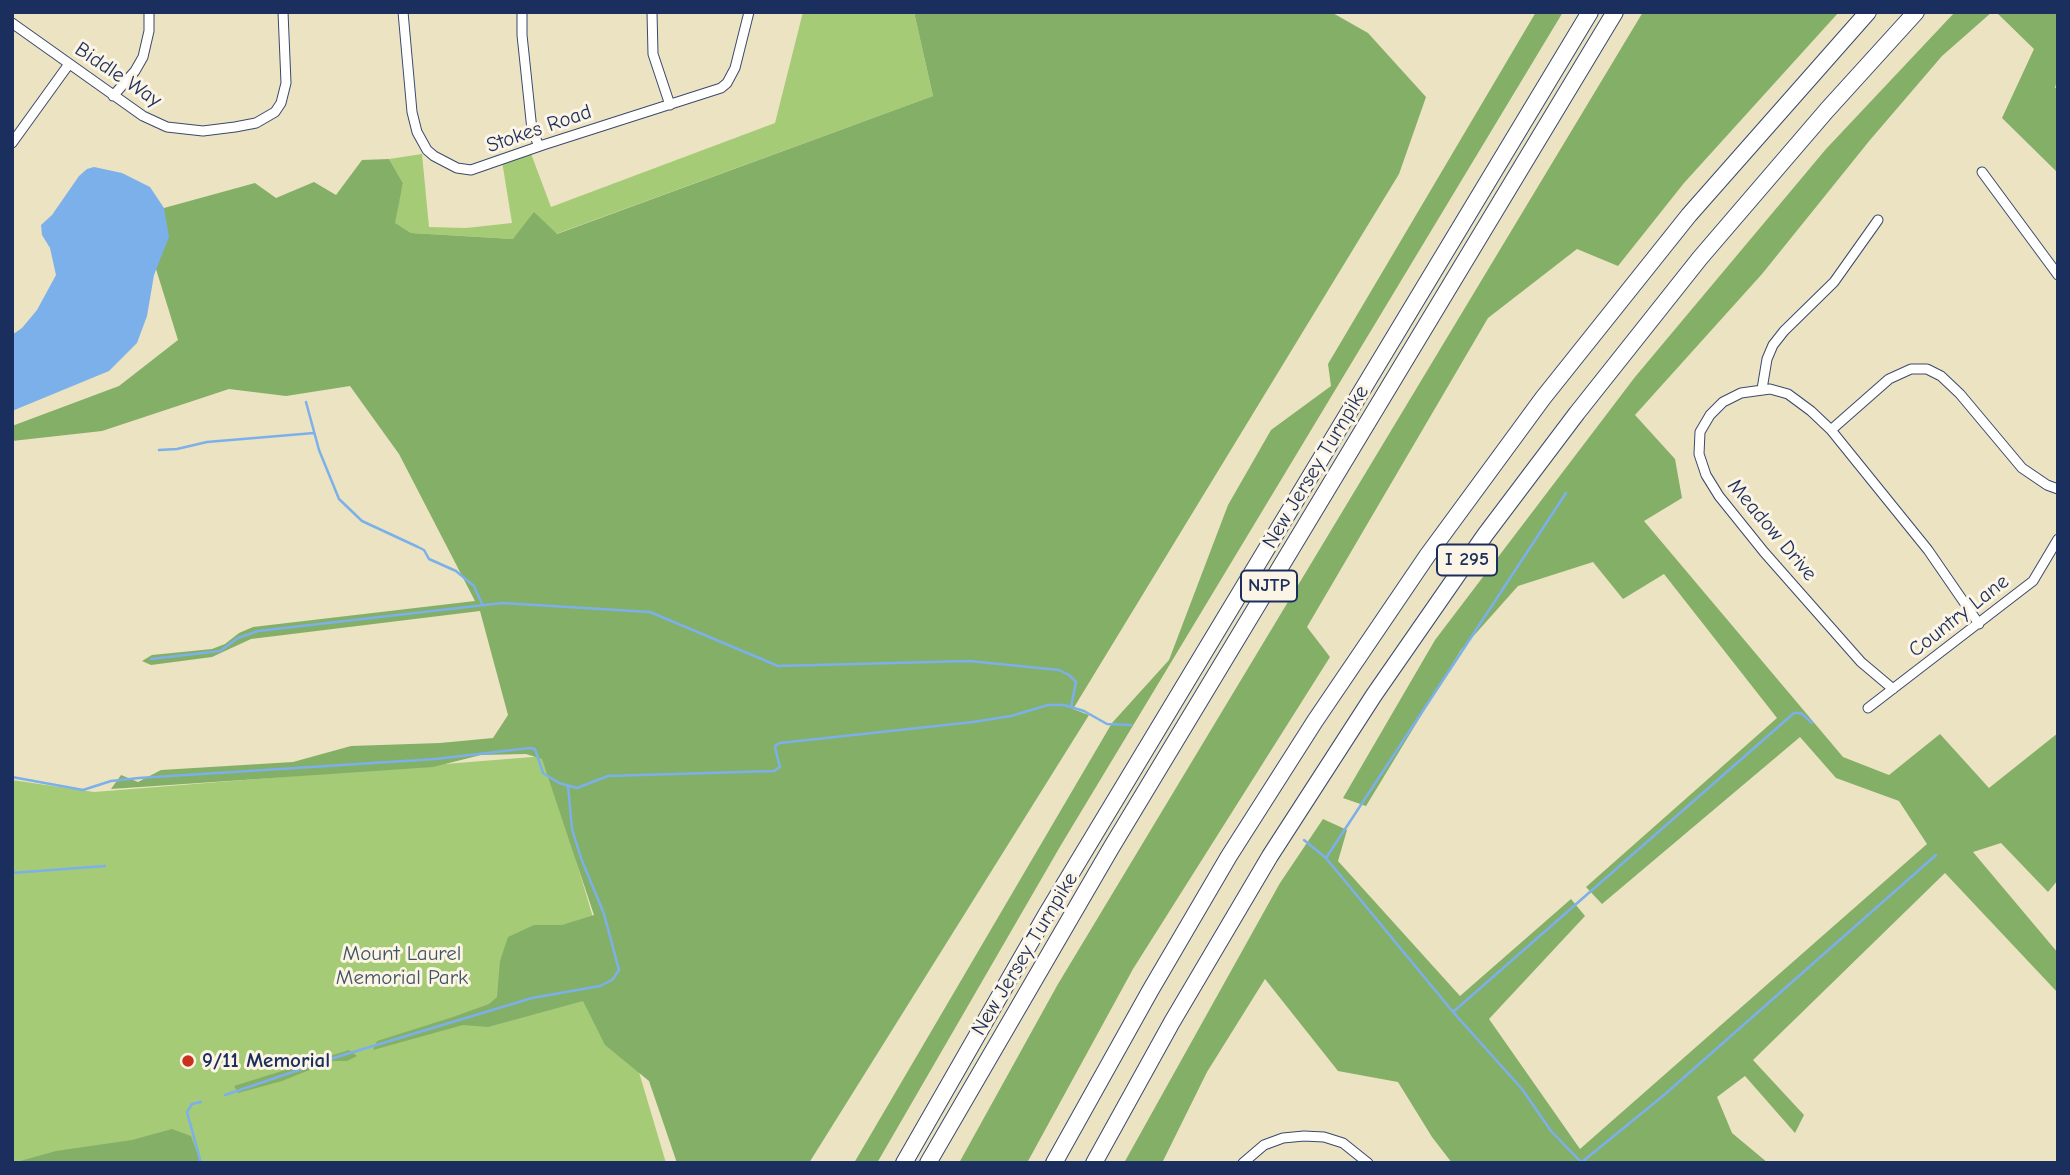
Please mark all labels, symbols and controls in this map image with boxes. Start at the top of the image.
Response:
street label: Biddle Way [70,37,166,113]
street label: Stokes Road [483,99,595,159]
street label: New Jersey Turnpike [1257,381,1375,553]
street label: Meadow Drive [1722,474,1822,586]
road number: I 295 [1437,544,1497,576]
street label: Country Lane [1904,569,2014,663]
road number: NJTP [1241,570,1297,601]
street label: New Jersey Turnpike [966,868,1084,1040]
park label: Mount Laurel Memorial Park [336,941,468,991]
place label: 9/11 Memorial [202,1048,330,1074]
marker: 9/11 Memorial [180,1053,196,1069]

